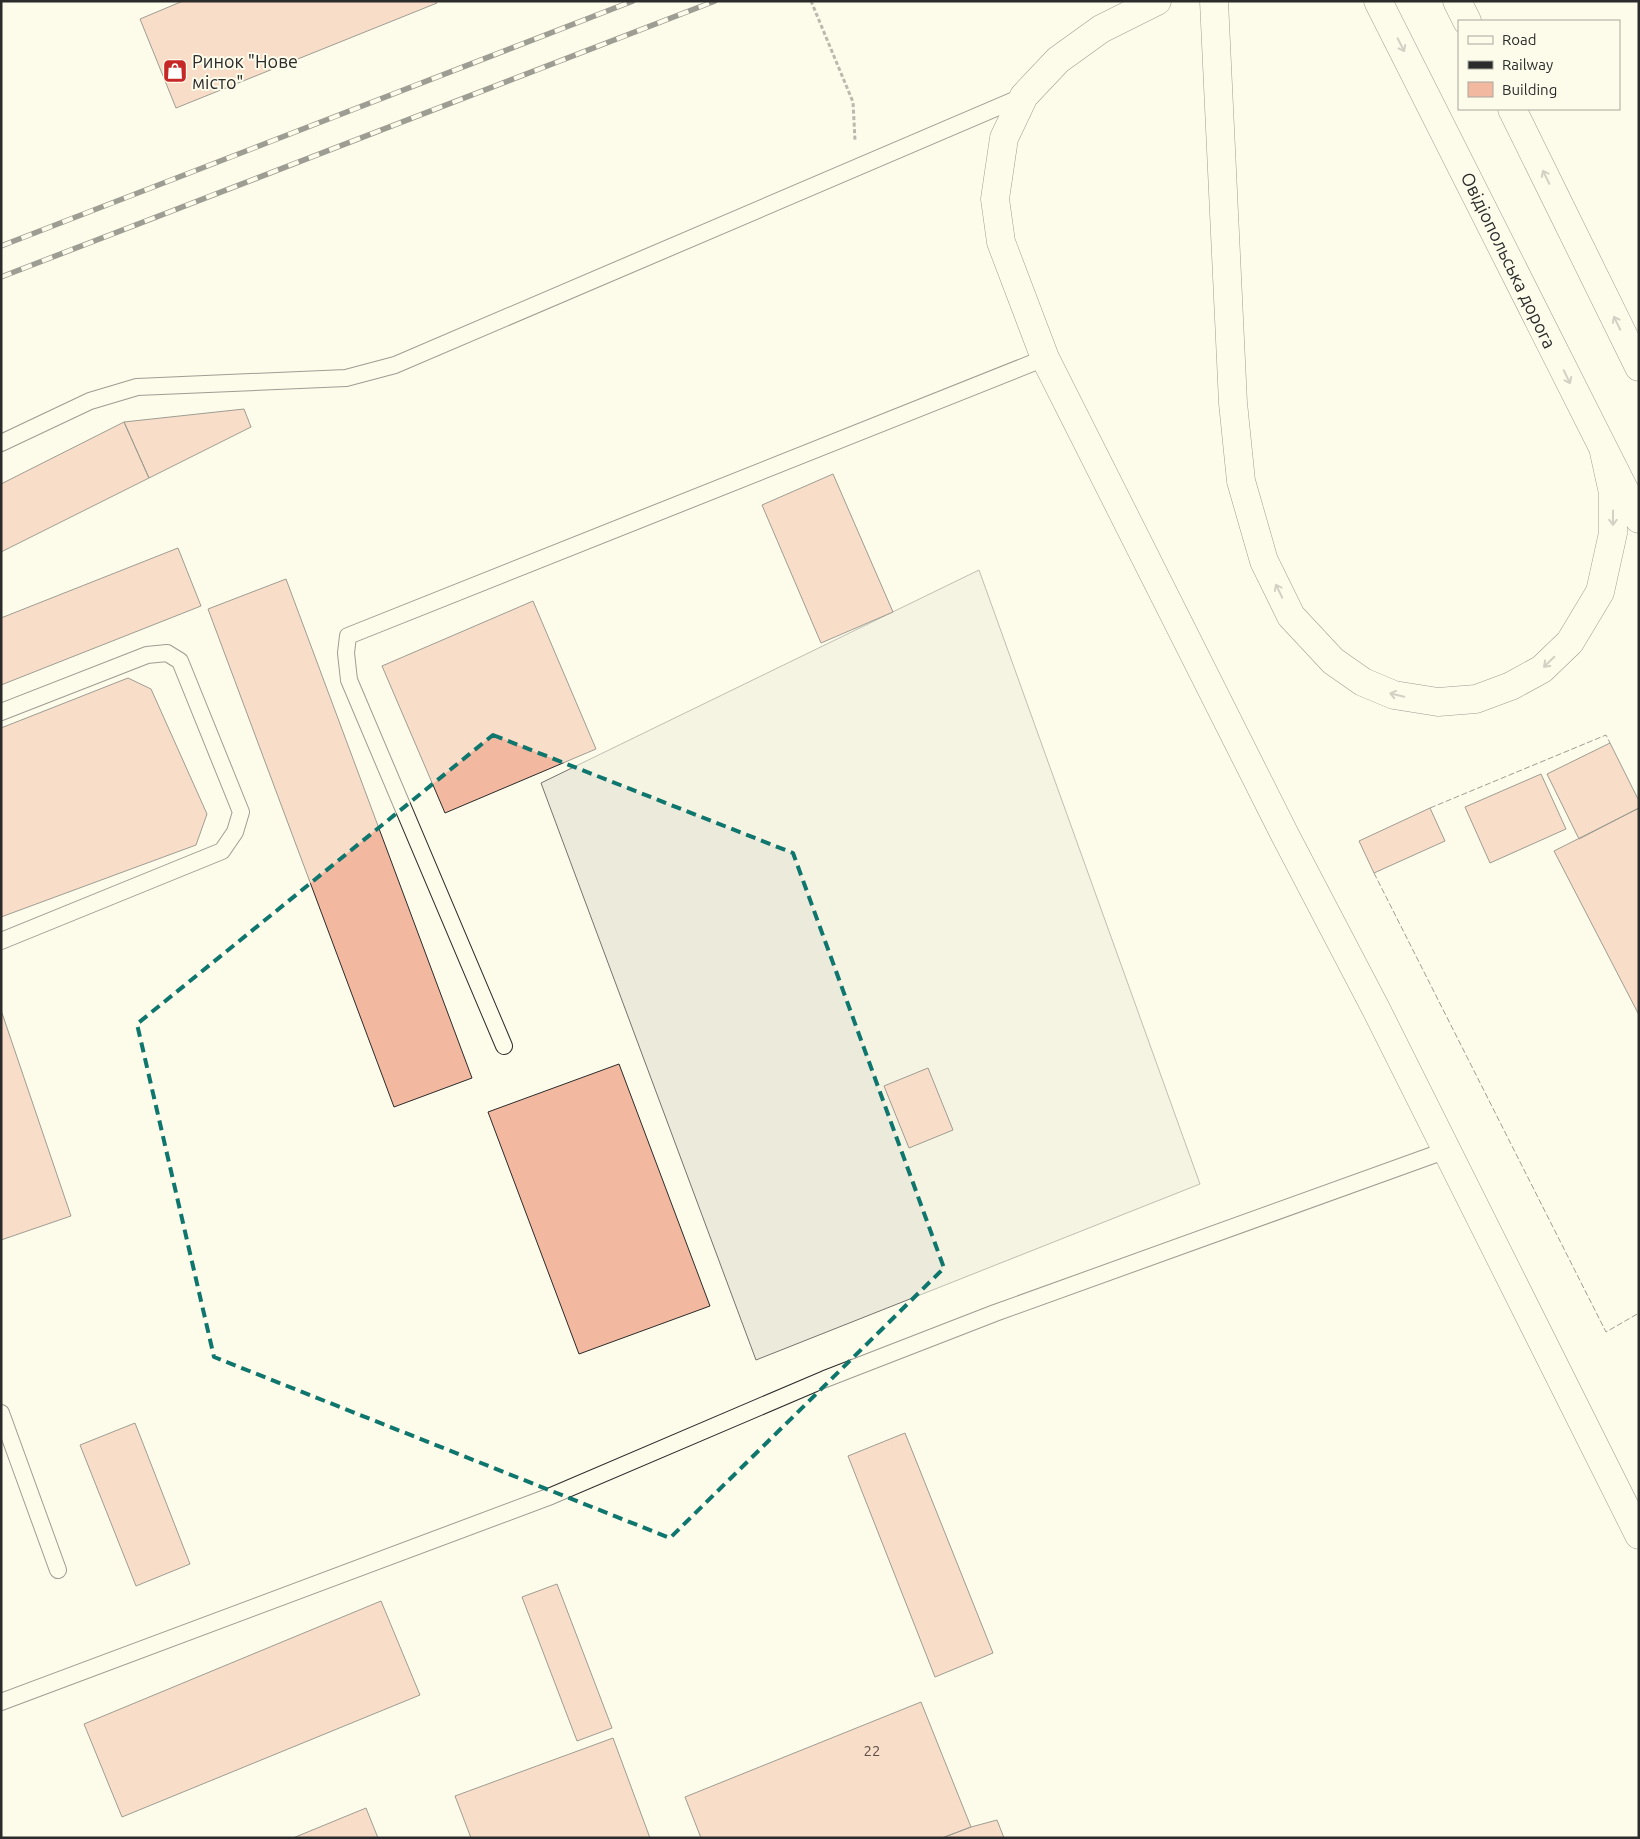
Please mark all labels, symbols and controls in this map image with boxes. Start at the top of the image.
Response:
legend [1458,20,1620,110]
text: Road [1502,31,1537,48]
one-way arrow [1396,37,1406,52]
place label: Ринок "Нове місто" [192,51,298,92]
text: Railway [1502,56,1553,73]
shop icon: Ринок "Нове місто" [162,58,188,84]
text: Building [1502,81,1557,98]
street label: Овідіопольська дорога [1458,169,1560,351]
one-way arrow [1541,170,1551,185]
one-way arrow [1612,316,1621,331]
one-way arrow [1563,369,1572,384]
one-way arrow [1608,509,1618,525]
one-way arrow [1274,584,1283,599]
one-way arrow [1543,656,1556,668]
one-way arrow [1390,690,1406,699]
house number: 22 [864,1742,880,1759]

